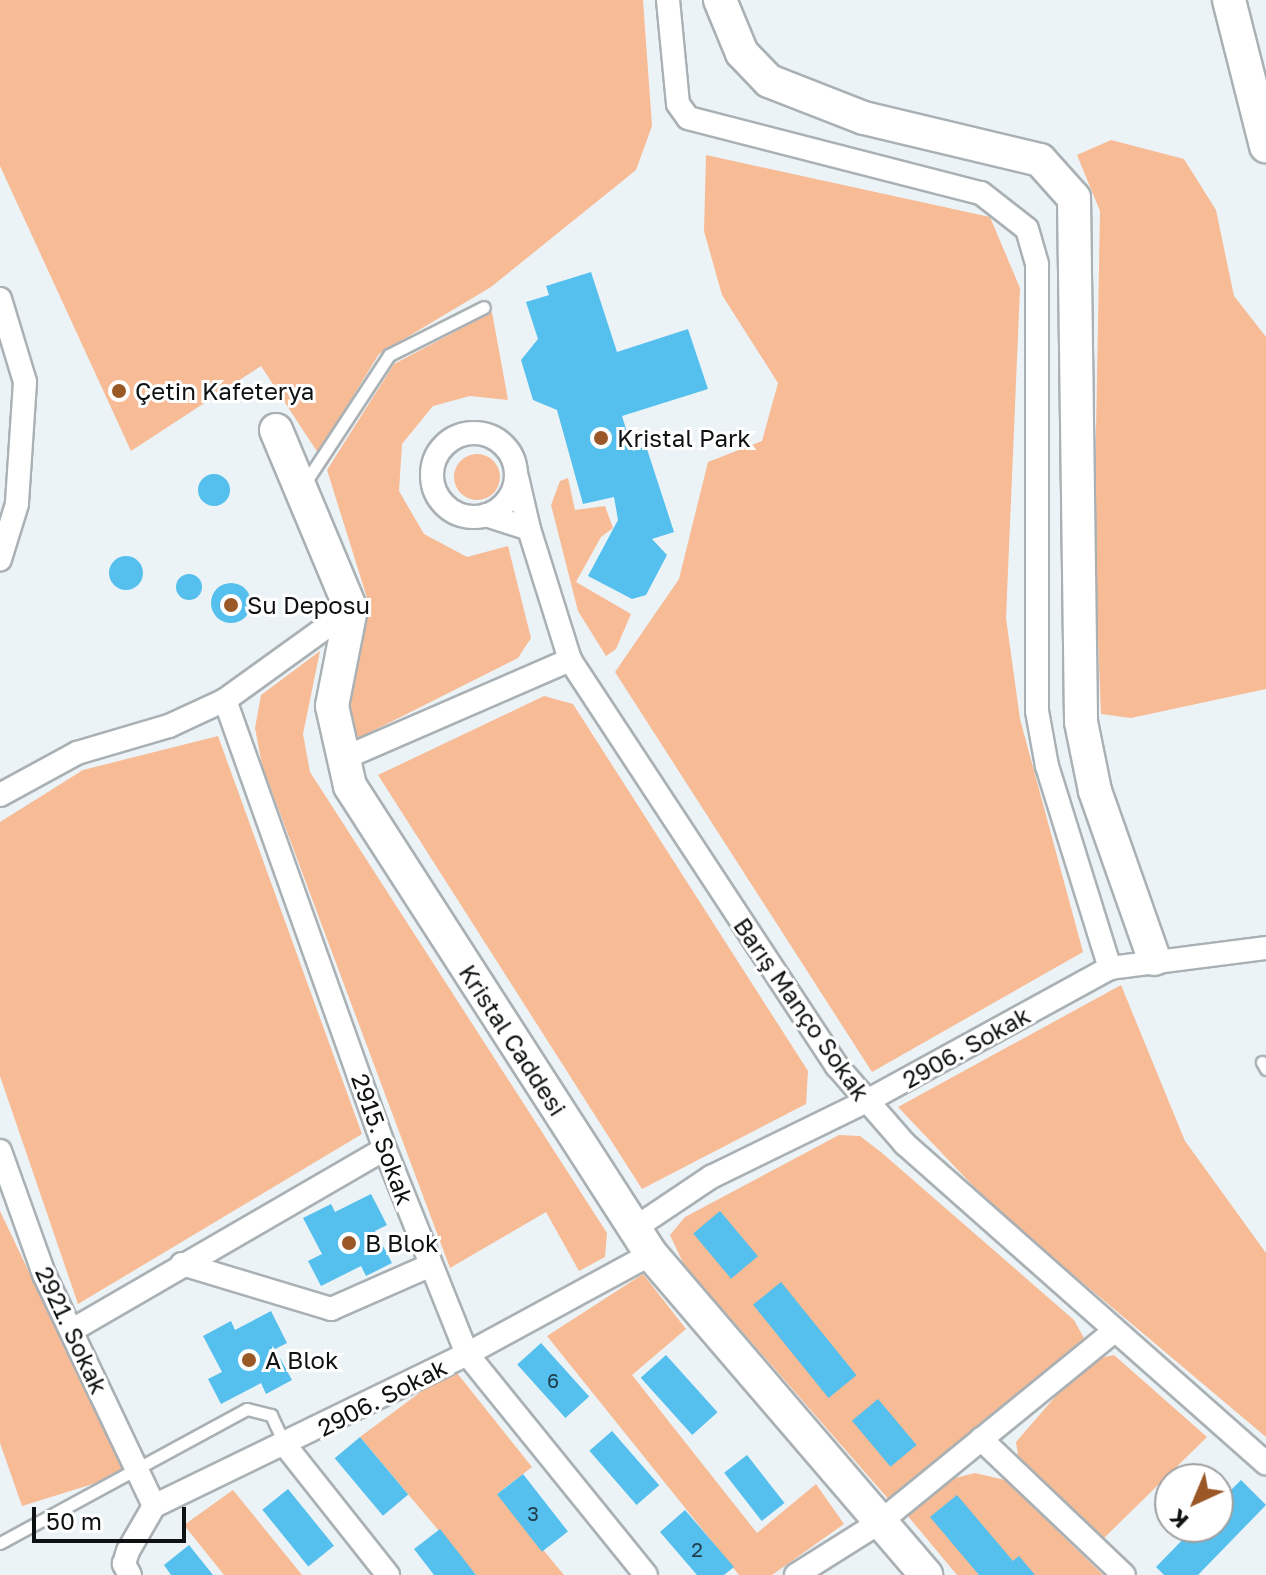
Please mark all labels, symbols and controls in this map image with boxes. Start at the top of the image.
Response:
place label: Çetin Kafeterya [135,377,314,405]
marker: Çetin Kafeterya [110,382,128,400]
place label: Kristal Park [617,424,751,452]
marker: Kristal Park [592,429,610,447]
place label: Su Deposu [247,591,370,619]
marker: Su Deposu [222,596,240,614]
street label: Barış Manço Sokak [728,912,876,1106]
street label: Kristal Caddesi [453,959,573,1121]
street label: 2906. Sokak [897,1000,1035,1094]
street label: 2915. Sokak [346,1070,420,1208]
place label: B Blok [365,1229,439,1257]
marker: B Blok [340,1234,358,1252]
street label: 2921. Sokak [30,1262,114,1398]
place label: A Blok [265,1346,339,1374]
marker: A Blok [240,1351,258,1369]
street label: 2906. Sokak [313,1352,451,1442]
house number: 6 [547,1368,559,1392]
north arrow [1154,1463,1234,1543]
scale bar [36,1491,190,1541]
house number: 3 [527,1501,539,1525]
text: K [1163,1504,1193,1534]
text: 50 m [46,1506,102,1535]
house number: 2 [691,1537,703,1561]

